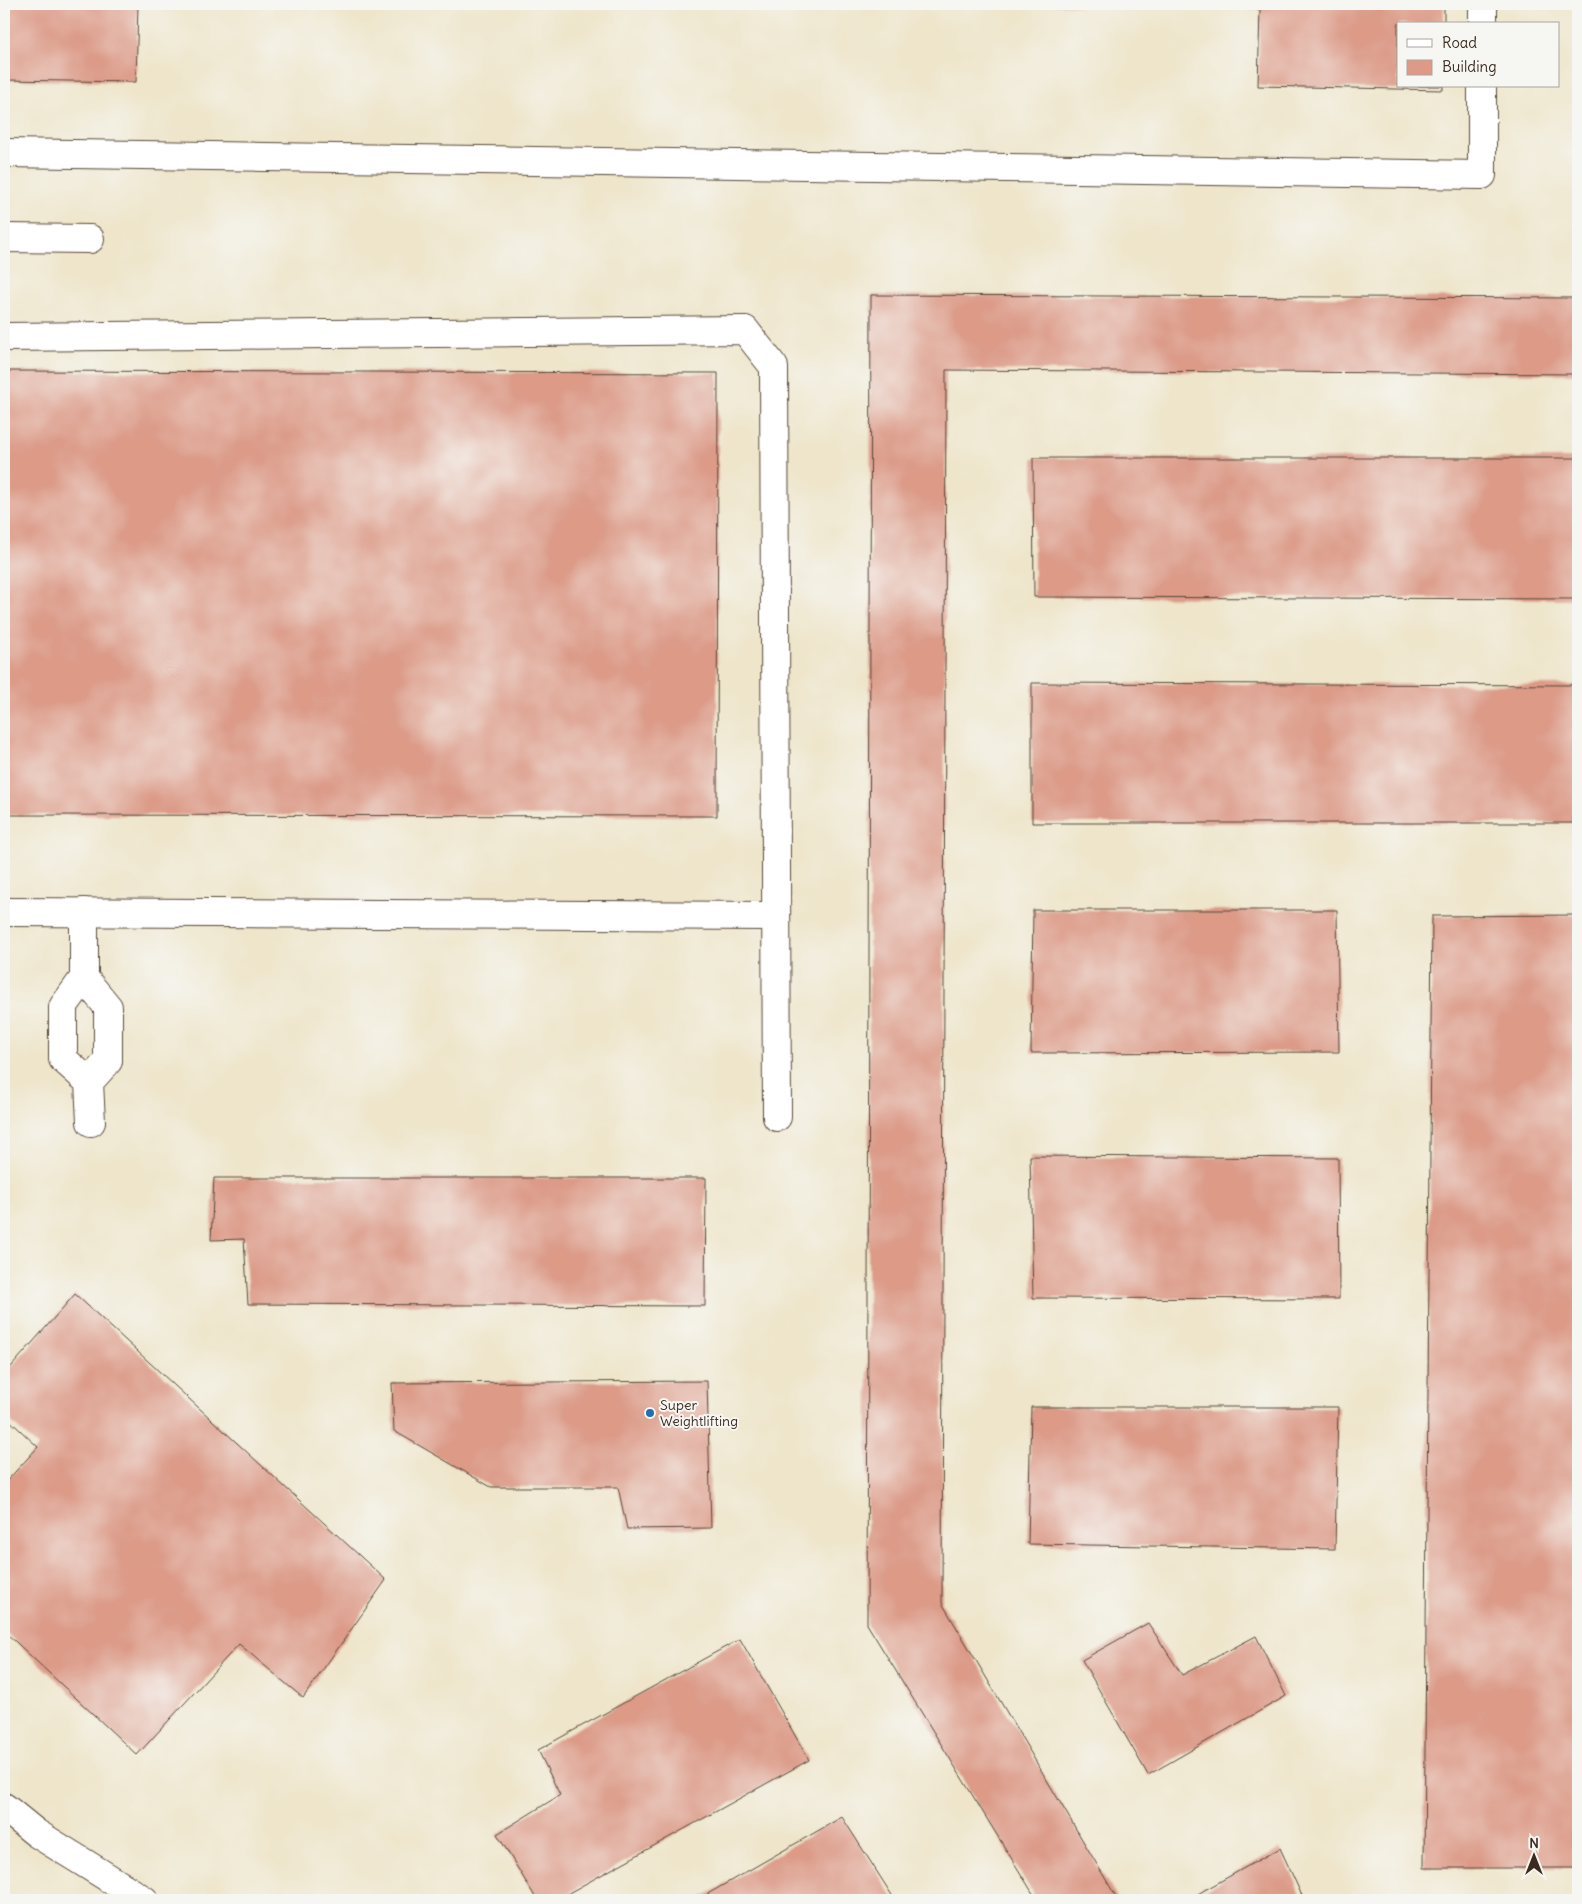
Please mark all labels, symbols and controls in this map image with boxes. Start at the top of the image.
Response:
legend [1397,22,1560,88]
text: Road [1442,33,1477,52]
text: Building [1442,57,1497,76]
place label: Super Weightlifting [660,1396,738,1430]
marker: Super Weightlifting [644,1407,656,1419]
north arrow [1510,1832,1560,1882]
text: N [1529,1834,1539,1852]

